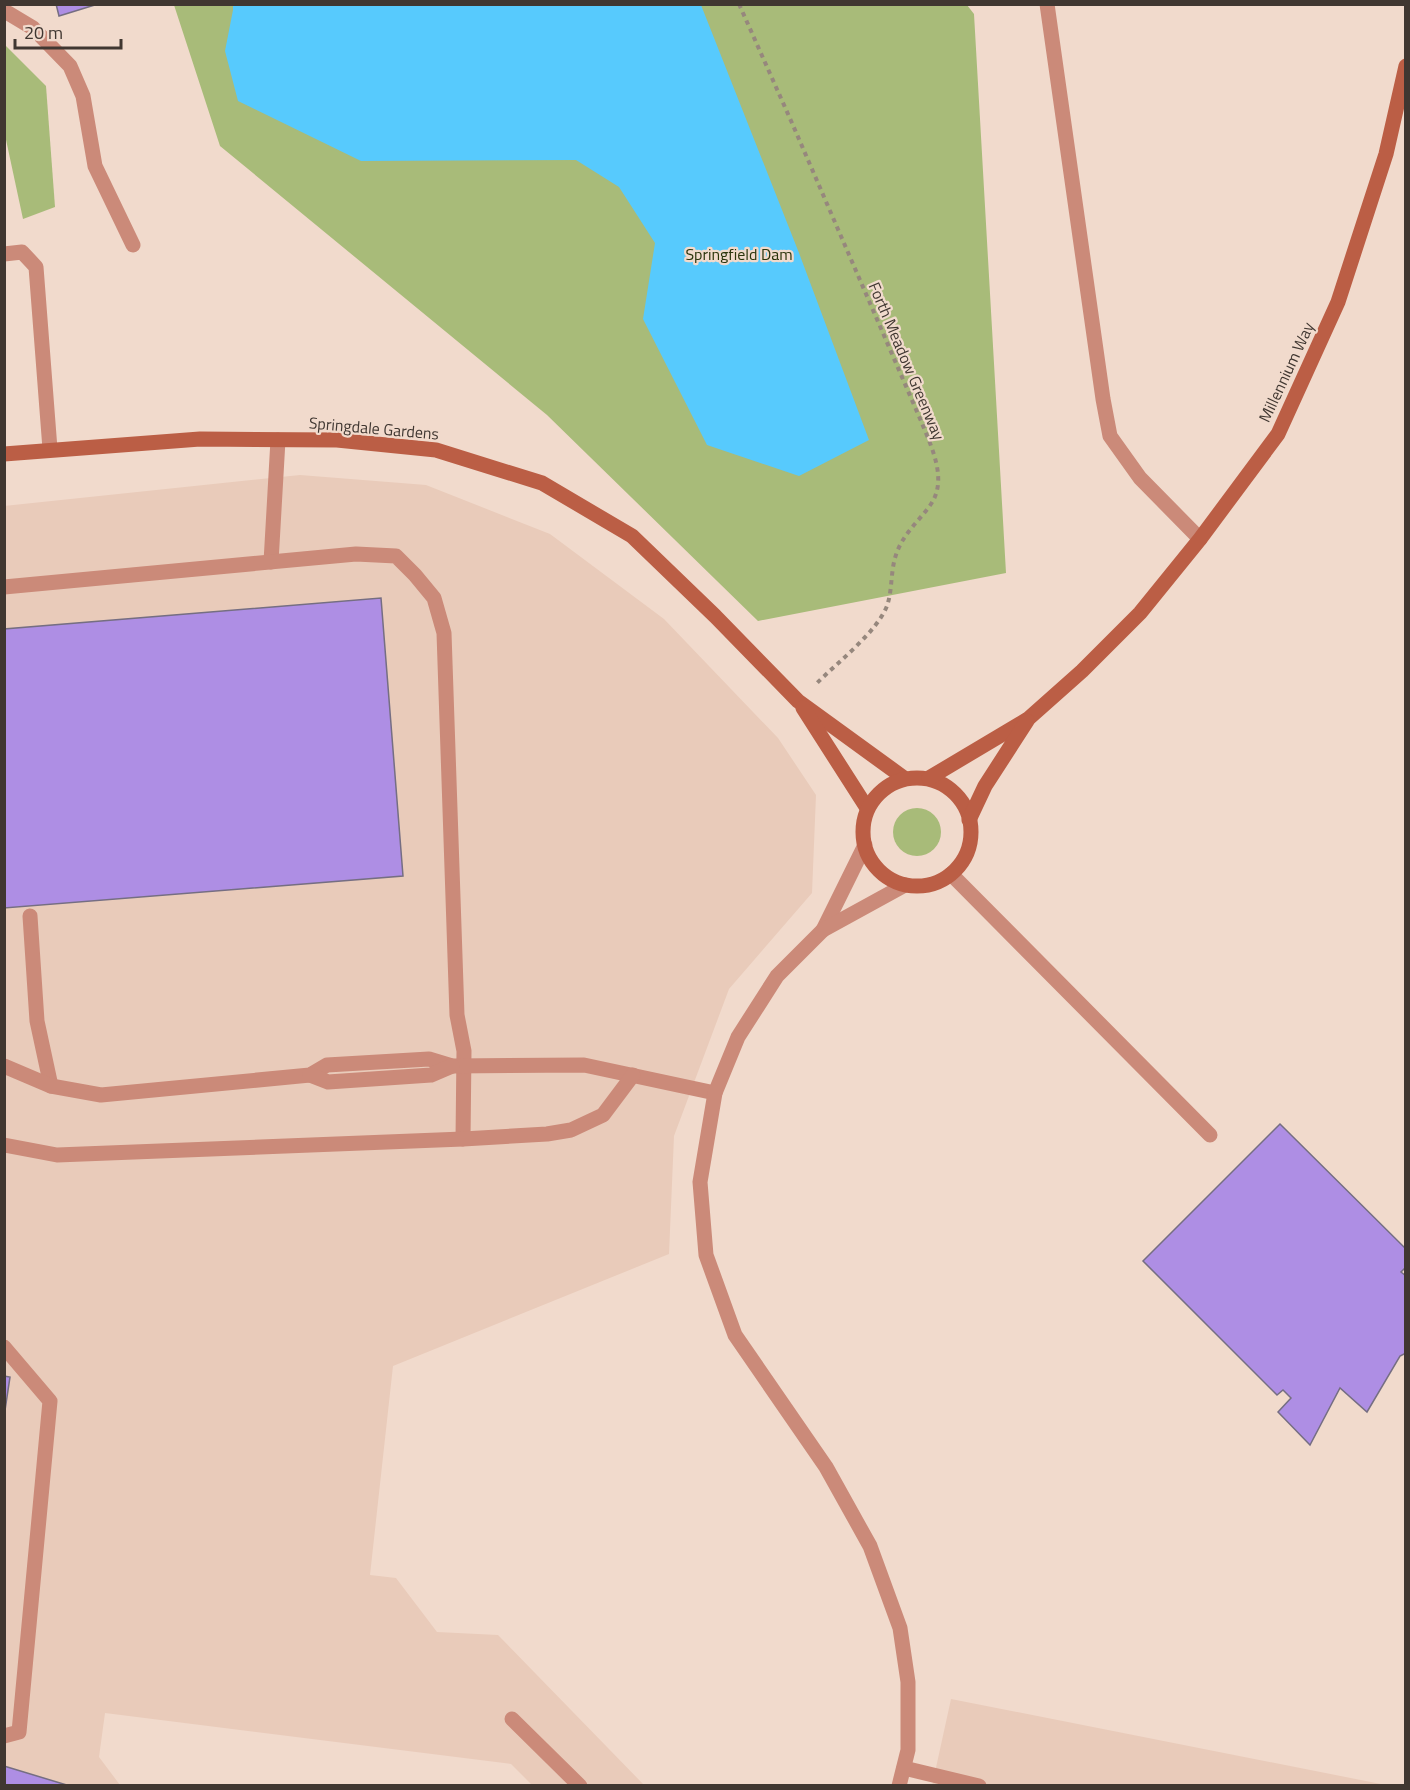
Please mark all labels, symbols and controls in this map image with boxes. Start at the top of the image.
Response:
scale bar [15,12,122,50]
text: 20 m [24,19,63,46]
park label: Springfield Dam [685,242,793,266]
street label: Forth Meadow Greenway [863,278,951,444]
street label: Millennium Way [1252,318,1320,426]
street label: Springdale Gardens [308,410,440,446]

